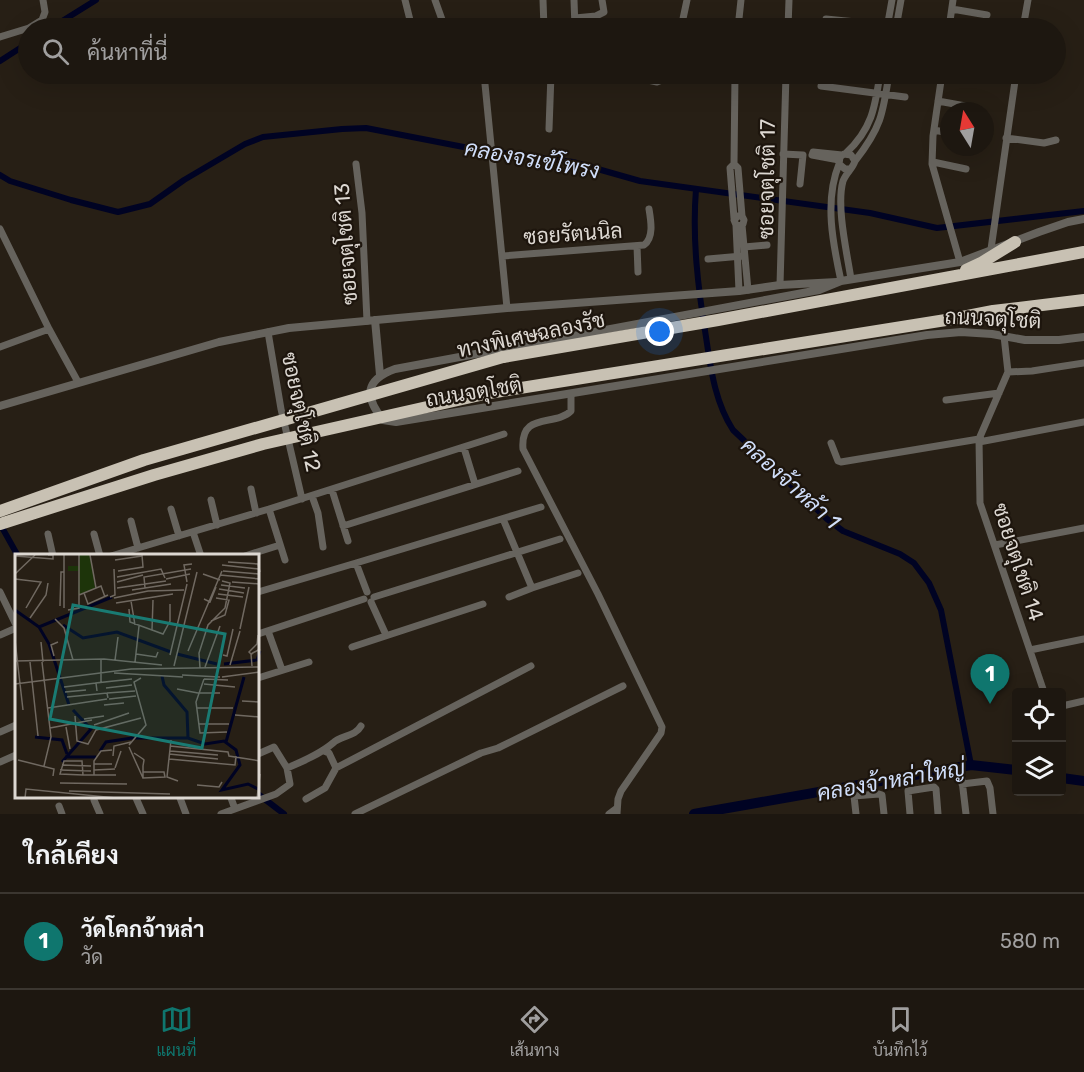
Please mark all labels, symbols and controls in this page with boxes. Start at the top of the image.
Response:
search box [18,18,1066,84]
icon: search [39,35,72,68]
text: ค้นหาที่นี่ [87,39,167,66]
north arrow [940,102,994,156]
street label: ซอยจตุโชติ 17 [753,119,782,239]
water label: คลองจรเข้โพรง [462,133,602,185]
street label: ซอยจตุโชติ 13 [329,182,364,306]
street label: ซอยรัตนนิล [523,218,623,249]
street label: ถนนจตุโชติ [944,303,1042,336]
street label: ทางพิเศษฉลองรัช [454,307,607,362]
your location [645,317,674,346]
street label: ซอยจตุโชติ 12 [275,350,326,474]
street label: ถนนจตุโชติ [424,372,524,413]
water label: คลองจ้าหล้า 1 [736,432,846,535]
street label: ซอยจตุโชติ 14 [986,500,1049,624]
inset map [15,554,260,799]
pin: 1 [970,654,1010,704]
map controls [1012,688,1066,796]
button: locate [1012,688,1066,742]
button: layers [1012,742,1066,796]
water label: คลองจ้าหล่าใหญ่ [815,753,968,807]
text: ใกล้เคียง [24,840,119,871]
text: วัดโคกจ้าหล่า [81,916,205,943]
text: 1 [39,929,48,953]
text: 580 m [1000,929,1060,953]
text: วัด [81,945,103,969]
tab: แผนที่ [157,1003,196,1060]
tab: เส้นทาง [510,1003,560,1060]
tab: บันทึกไว้ [873,1003,927,1060]

